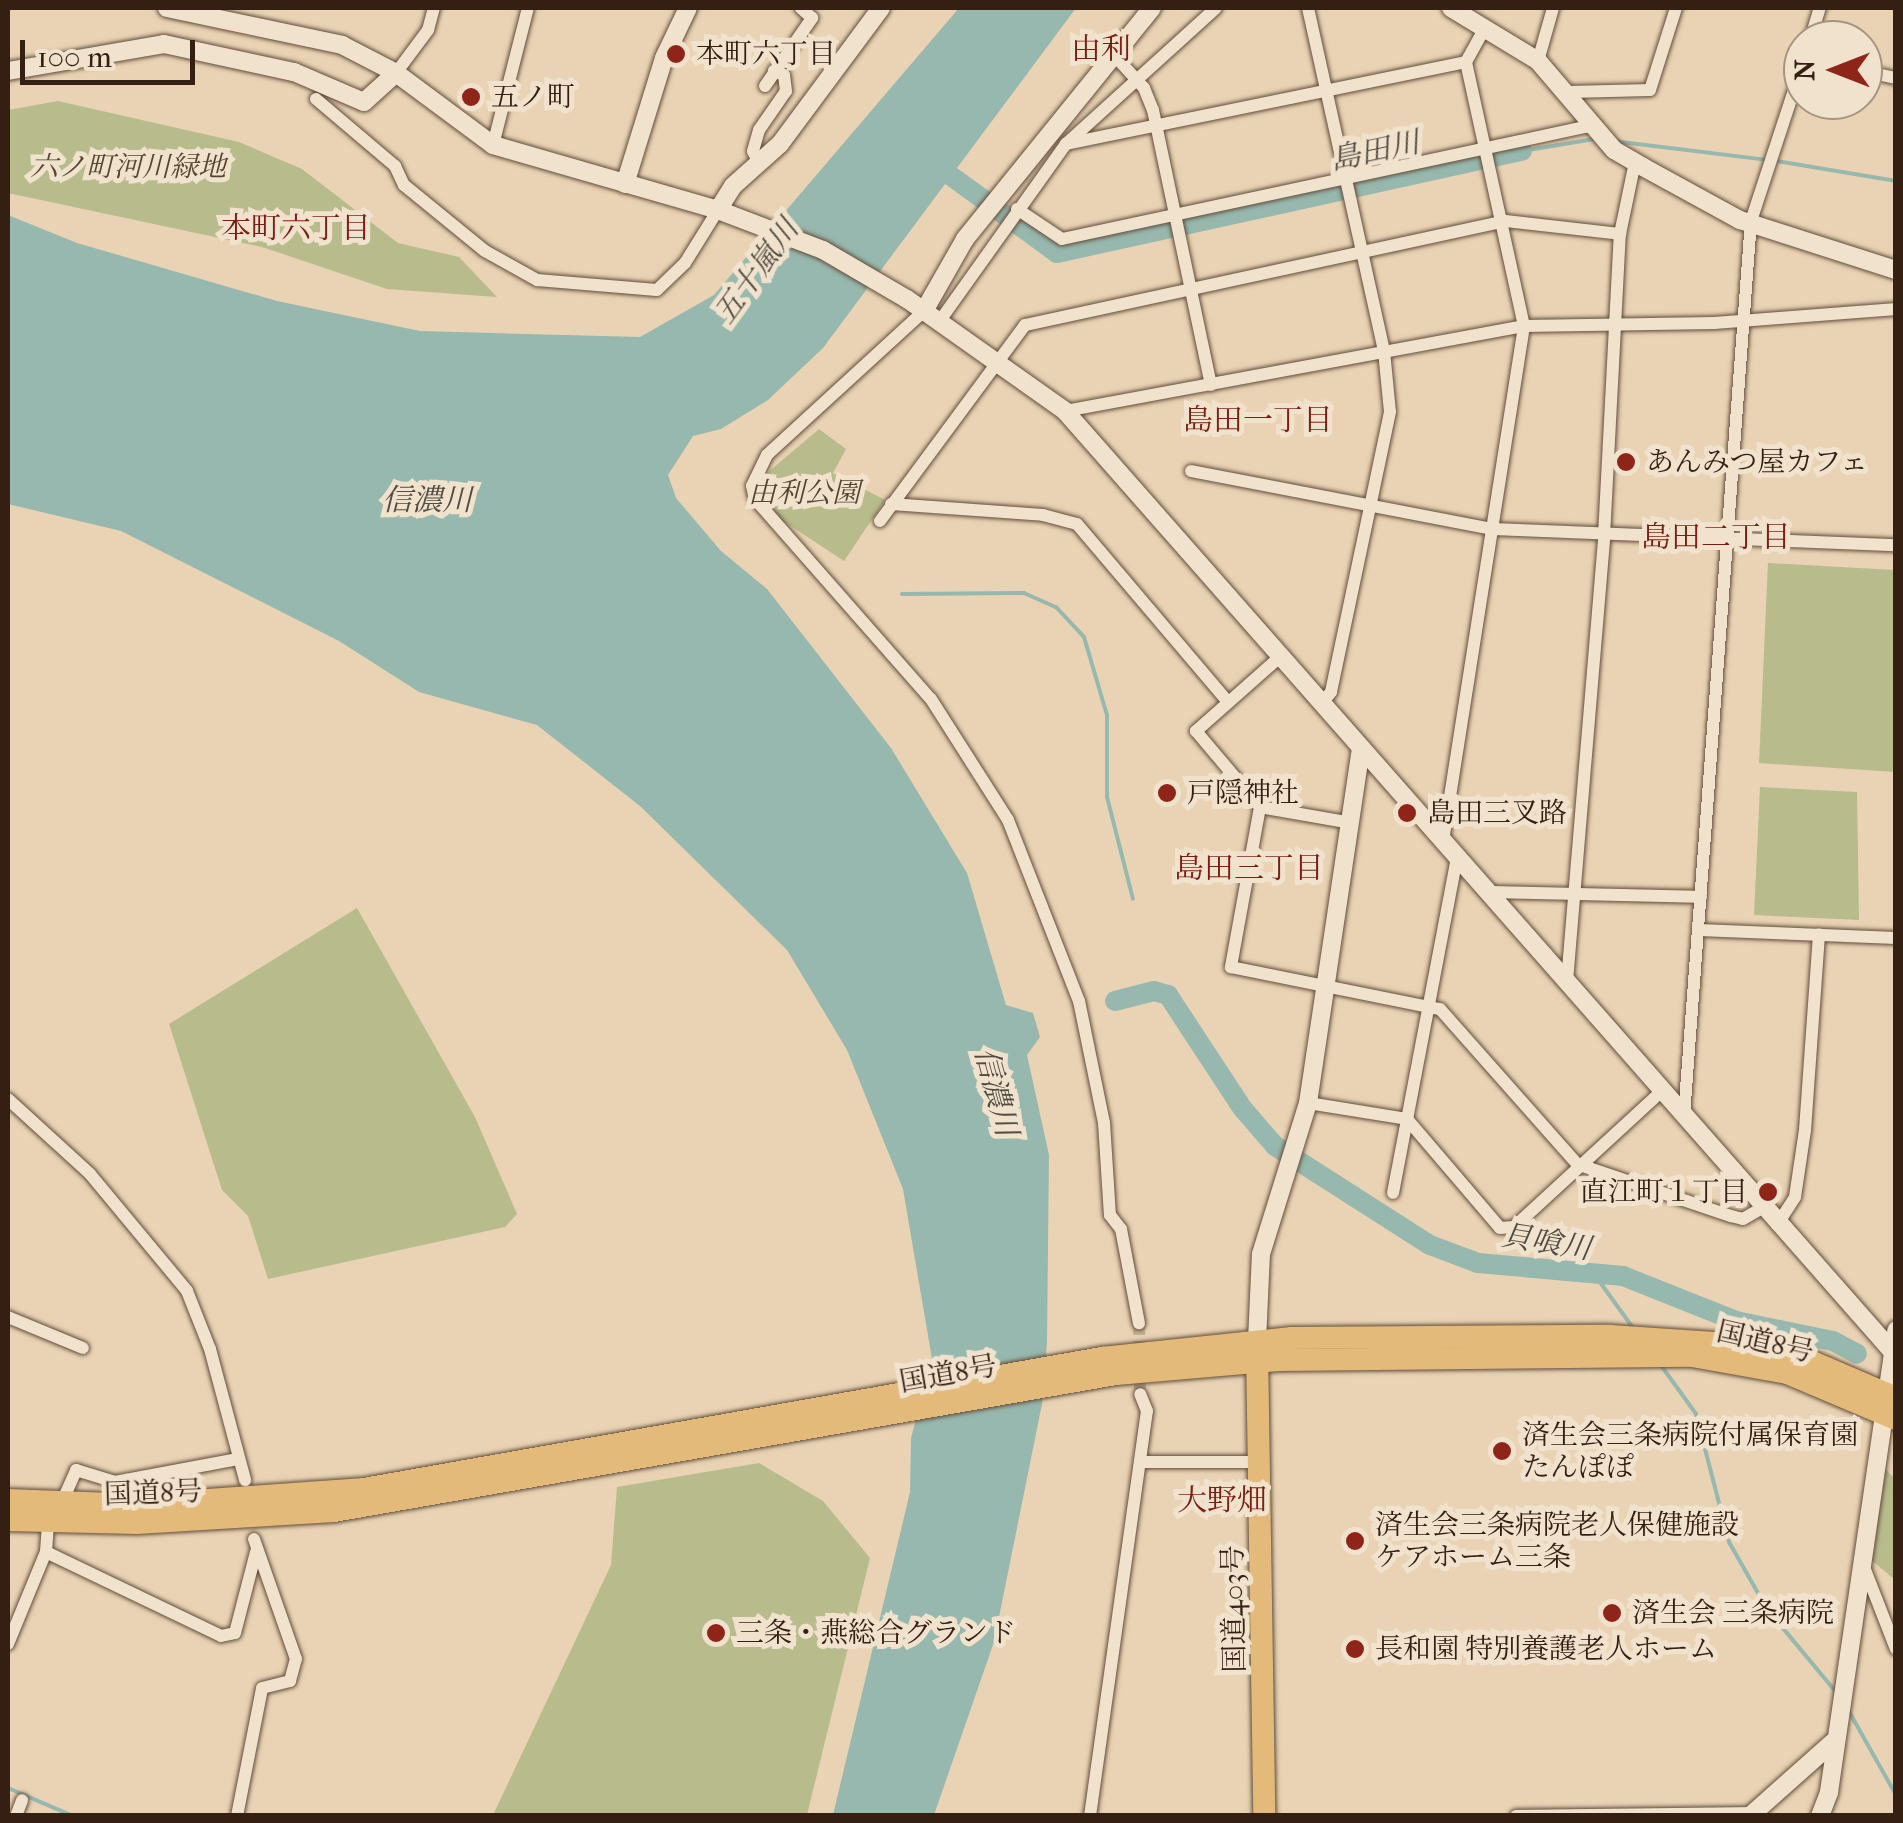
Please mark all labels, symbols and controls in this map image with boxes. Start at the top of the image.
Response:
scale bar [25,20,200,82]
north arrow [1783,20,1883,120]
district label: 由利 [1071,32,1131,68]
place label: 本町六丁目 [696,37,836,71]
text: 100 m [37,40,112,75]
marker: 本町六丁目 [665,43,687,65]
text: N [1788,59,1821,81]
place label: 五ノ町 [491,80,575,114]
marker: 五ノ町 [460,86,482,108]
water label: 島田川 [1327,125,1423,179]
park label: 六ノ町河川緑地 [30,150,226,184]
district label: 本町六丁目 [221,211,371,247]
water label: 五十嵐川 [707,213,807,331]
district label: 島田一丁目 [1183,403,1333,439]
place label: あんみつ屋カフェ [1646,445,1870,479]
marker: あんみつ屋カフェ [1615,451,1637,473]
park label: 由利公園 [748,476,860,510]
water label: 信濃川 [382,483,472,519]
district label: 島田二丁目 [1641,520,1791,556]
place label: 戸隠神社 [1187,776,1299,810]
marker: 戸隠神社 [1156,782,1178,804]
place label: 島田三叉路 [1427,796,1567,830]
marker: 島田三叉路 [1396,802,1418,824]
district label: 島田三丁目 [1174,851,1324,887]
water label: 信濃川 [966,1044,1024,1140]
place label: 直江町１丁目 [1580,1175,1748,1209]
marker: 直江町１丁目 [1757,1181,1779,1203]
water label: 貝喰川 [1499,1218,1593,1268]
street label: 国道8号 [1713,1315,1817,1369]
street label: 国道8号 [897,1349,999,1399]
place label: 済生会三条病院付属保育園 たんぽぽ [1522,1418,1858,1484]
marker: 済生会三条病院付属保育園 たんぽぽ [1491,1440,1513,1462]
street label: 国道8号 [103,1474,203,1512]
district label: 大野畑 [1177,1483,1267,1519]
place label: 済生会三条病院老人保健施設 ケアホーム三条 [1375,1508,1739,1574]
marker: 済生会三条病院老人保健施設 ケアホーム三条 [1344,1530,1366,1552]
street label: 国道403号 [1216,1545,1252,1673]
place label: 済生会 三条病院 [1632,1596,1834,1630]
marker: 済生会 三条病院 [1601,1602,1623,1624]
place label: 三条・燕総合グランド [736,1616,1016,1650]
marker: 三条・燕総合グランド [705,1622,727,1644]
place label: 長和園 特別養護老人ホーム [1375,1632,1717,1666]
marker: 長和園 特別養護老人ホーム [1344,1638,1366,1660]

